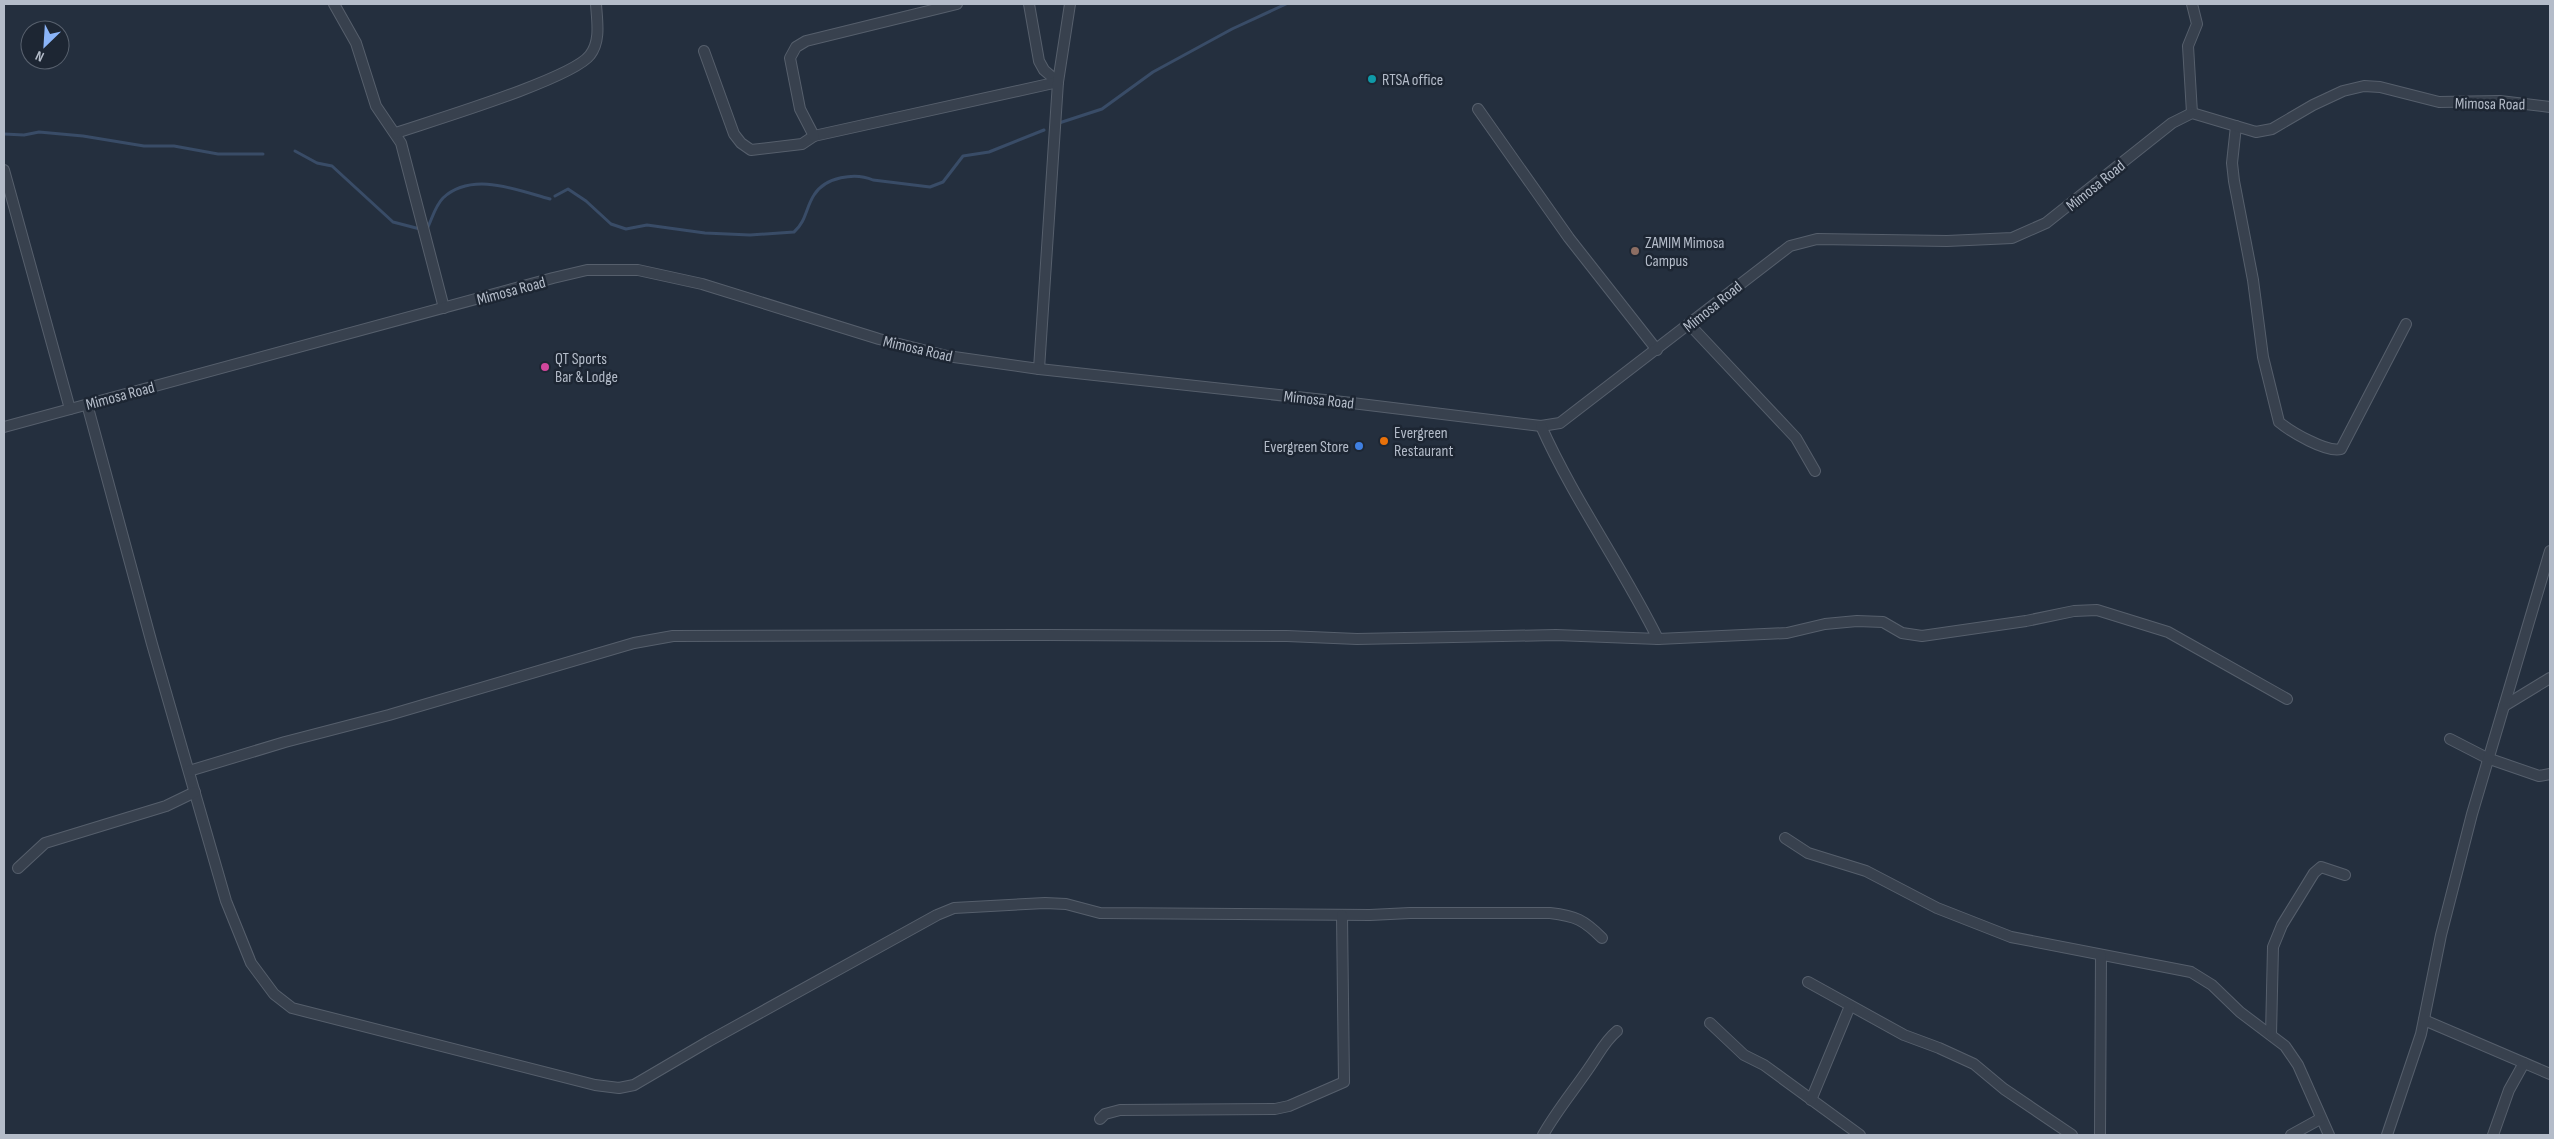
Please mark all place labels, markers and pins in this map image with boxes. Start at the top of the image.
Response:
place label: RTSA office [1382,71,1443,90]
marker: RTSA office [1366,73,1378,85]
place label: ZAMIM Mimosa Campus [1645,234,1725,271]
marker: ZAMIM Mimosa Campus [1629,245,1641,257]
place label: QT Sports Bar & Lodge [555,350,618,387]
marker: QT Sports Bar & Lodge [539,361,551,373]
place label: Evergreen Restaurant [1394,424,1453,461]
marker: Evergreen Restaurant [1378,435,1390,447]
place label: Evergreen Store [1264,438,1349,457]
marker: Evergreen Store [1353,440,1365,452]

